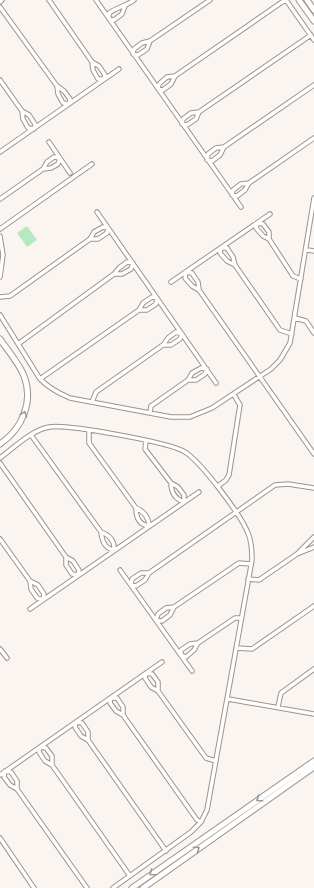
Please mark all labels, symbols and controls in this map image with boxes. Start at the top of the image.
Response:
one-way arrow [19,411,28,418]
one-way arrow [256,794,263,802]
one-way arrow [193,847,200,854]
one-way arrow [150,868,157,875]

